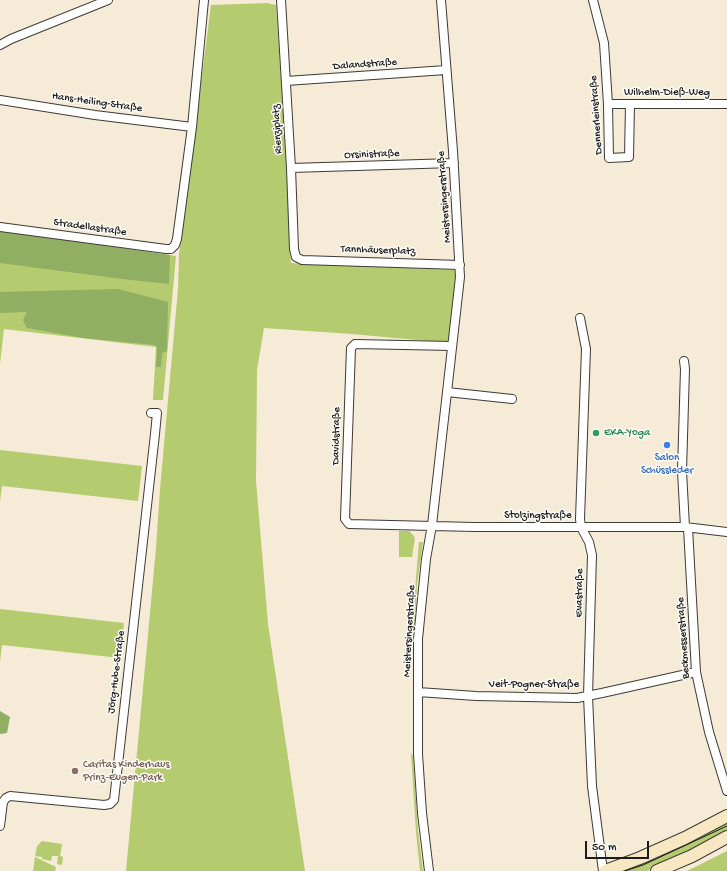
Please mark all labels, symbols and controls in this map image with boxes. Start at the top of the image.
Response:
street label: Dalandstraße [332,56,398,74]
street label: Dennerleinstraße [588,75,606,155]
street label: Wilhelm-Dieß-Weg [624,86,710,100]
street label: Hans-Heiling-Straße [51,90,143,116]
street label: Rienziplatz [270,104,286,154]
street label: Orsinistraße [344,147,400,163]
street label: Meistersingerstraße [435,151,455,243]
street label: Stradellastraße [53,216,127,240]
street label: Tannhäuserplatz [340,243,416,259]
street label: Davidstraße [330,407,344,465]
place label: EKA-Yoga [604,426,650,440]
marker: EKA-Yoga [591,428,601,438]
marker: Salon Schüssleder [662,440,672,450]
place label: Salon Schüssleder [641,451,693,477]
street label: Stolzingstraße [504,509,572,523]
street label: Evastraße [573,569,587,617]
street label: Meistersingerstraße [401,585,419,677]
street label: Beckmesserstraße [675,597,693,679]
street label: Jörg-Hube-Straße [105,630,129,714]
street label: Veit-Pogner-Straße [489,678,579,692]
place label: Caritas Kinderhaus Prinz-Eugen-Park [83,758,170,784]
marker: Caritas Kinderhaus Prinz-Eugen-Park [70,766,80,776]
scale bar [587,833,651,859]
text: 50 m [592,841,617,855]

